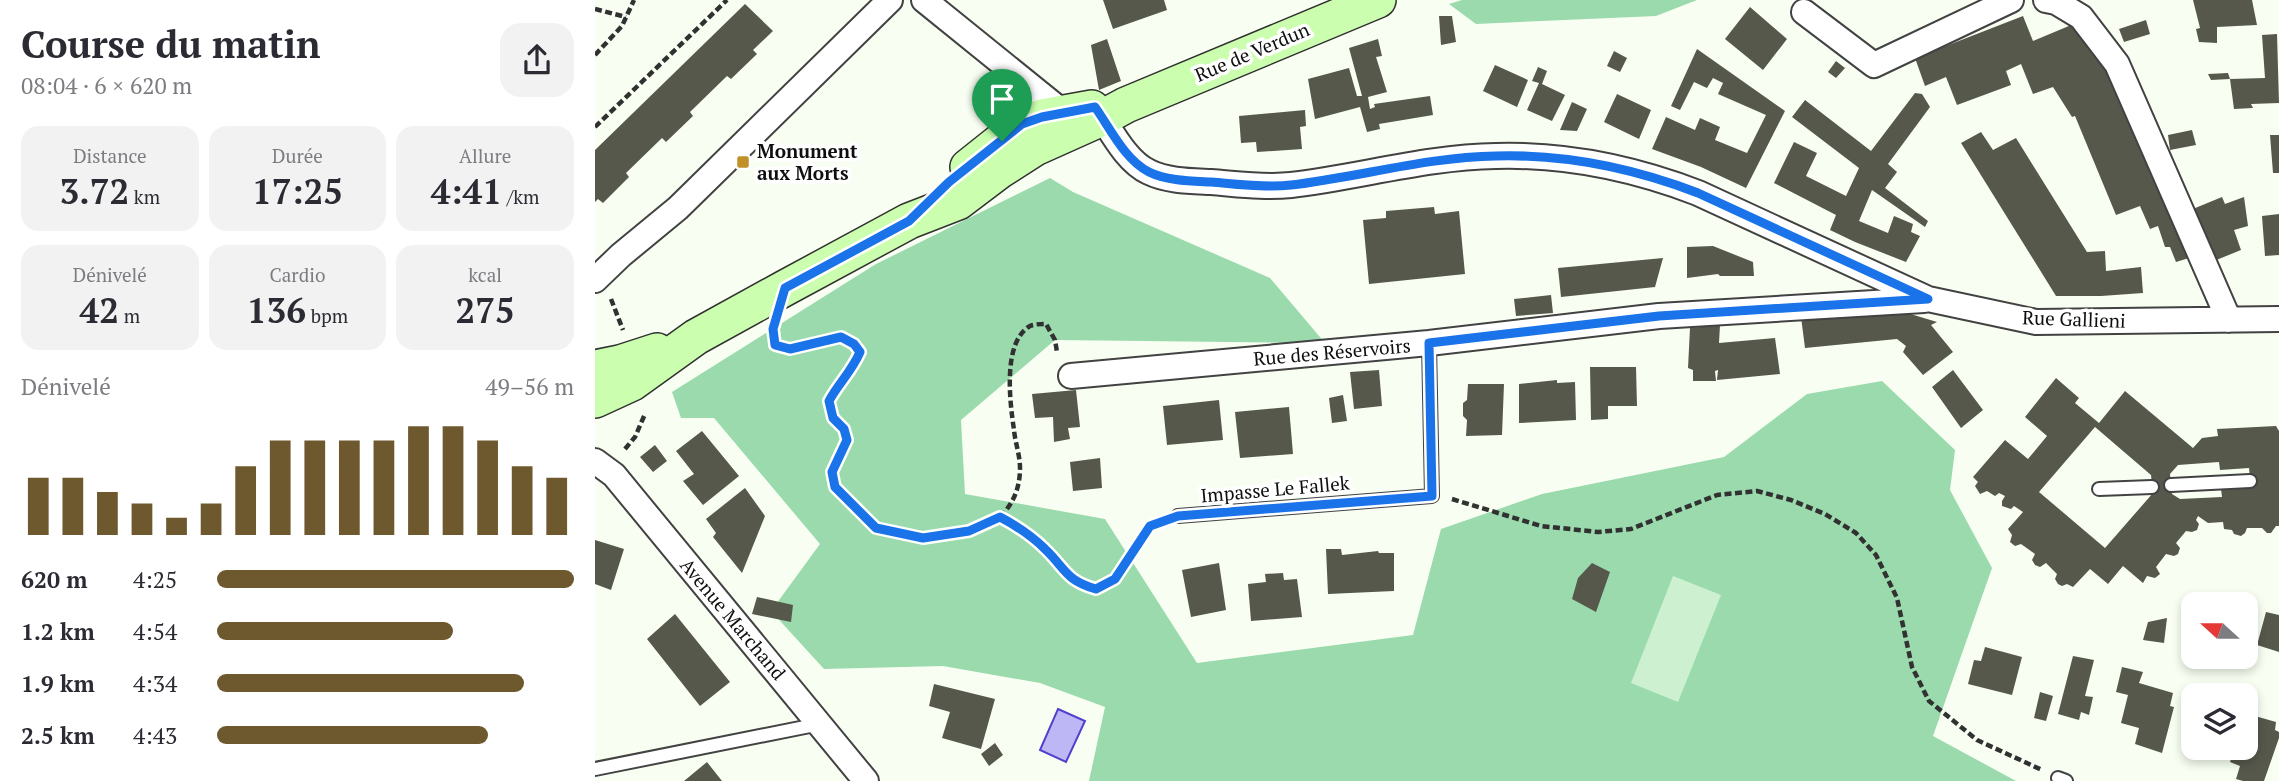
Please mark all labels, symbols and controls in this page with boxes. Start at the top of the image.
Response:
street label: Rue de Verdun [1191,16,1313,87]
text: Course du matin [21,19,321,69]
button: share [500,23,574,97]
pin [972,69,1032,141]
text: 08:04 · 6 × 620 m [21,70,192,101]
icon: arrive [983,80,1021,118]
place label: Monument aux Morts [757,138,858,185]
text: Distance [73,143,147,168]
text: Durée [272,143,323,168]
text: Allure [459,143,511,168]
marker: Monument aux Morts [735,154,751,170]
text: 3.72 [60,168,129,214]
text: 17:25 [252,168,343,214]
text: 4:41 [431,168,502,214]
text: km [129,184,160,209]
text: /km [502,184,540,209]
text: Dénivelé [73,262,147,287]
text: Cardio [270,262,325,287]
text: kcal [468,262,502,287]
text: 42 [80,287,119,333]
text: 136 [247,287,306,333]
text: 275 [456,287,515,333]
text: m [119,303,140,328]
text: bpm [306,303,348,328]
street label: Rue Gallieni [2022,304,2126,333]
street label: Rue des Réservoirs [1252,332,1412,371]
text: Dénivelé [21,371,111,402]
text: 49–56 m [485,371,574,402]
street label: Impasse Le Fallek [1199,470,1351,507]
street label: Avenue Marchand [675,553,792,685]
text: 620 m [21,564,87,595]
text: 4:25 [133,564,177,595]
north arrow [2181,592,2257,668]
map controls [2181,592,2258,760]
text: 1.2 km [21,616,95,647]
text: 4:54 [133,616,177,647]
text: 1.9 km [21,668,95,699]
text: 4:34 [133,668,177,699]
button: layers [2181,683,2258,760]
text: 2.5 km [21,720,95,751]
text: 4:43 [133,720,177,751]

